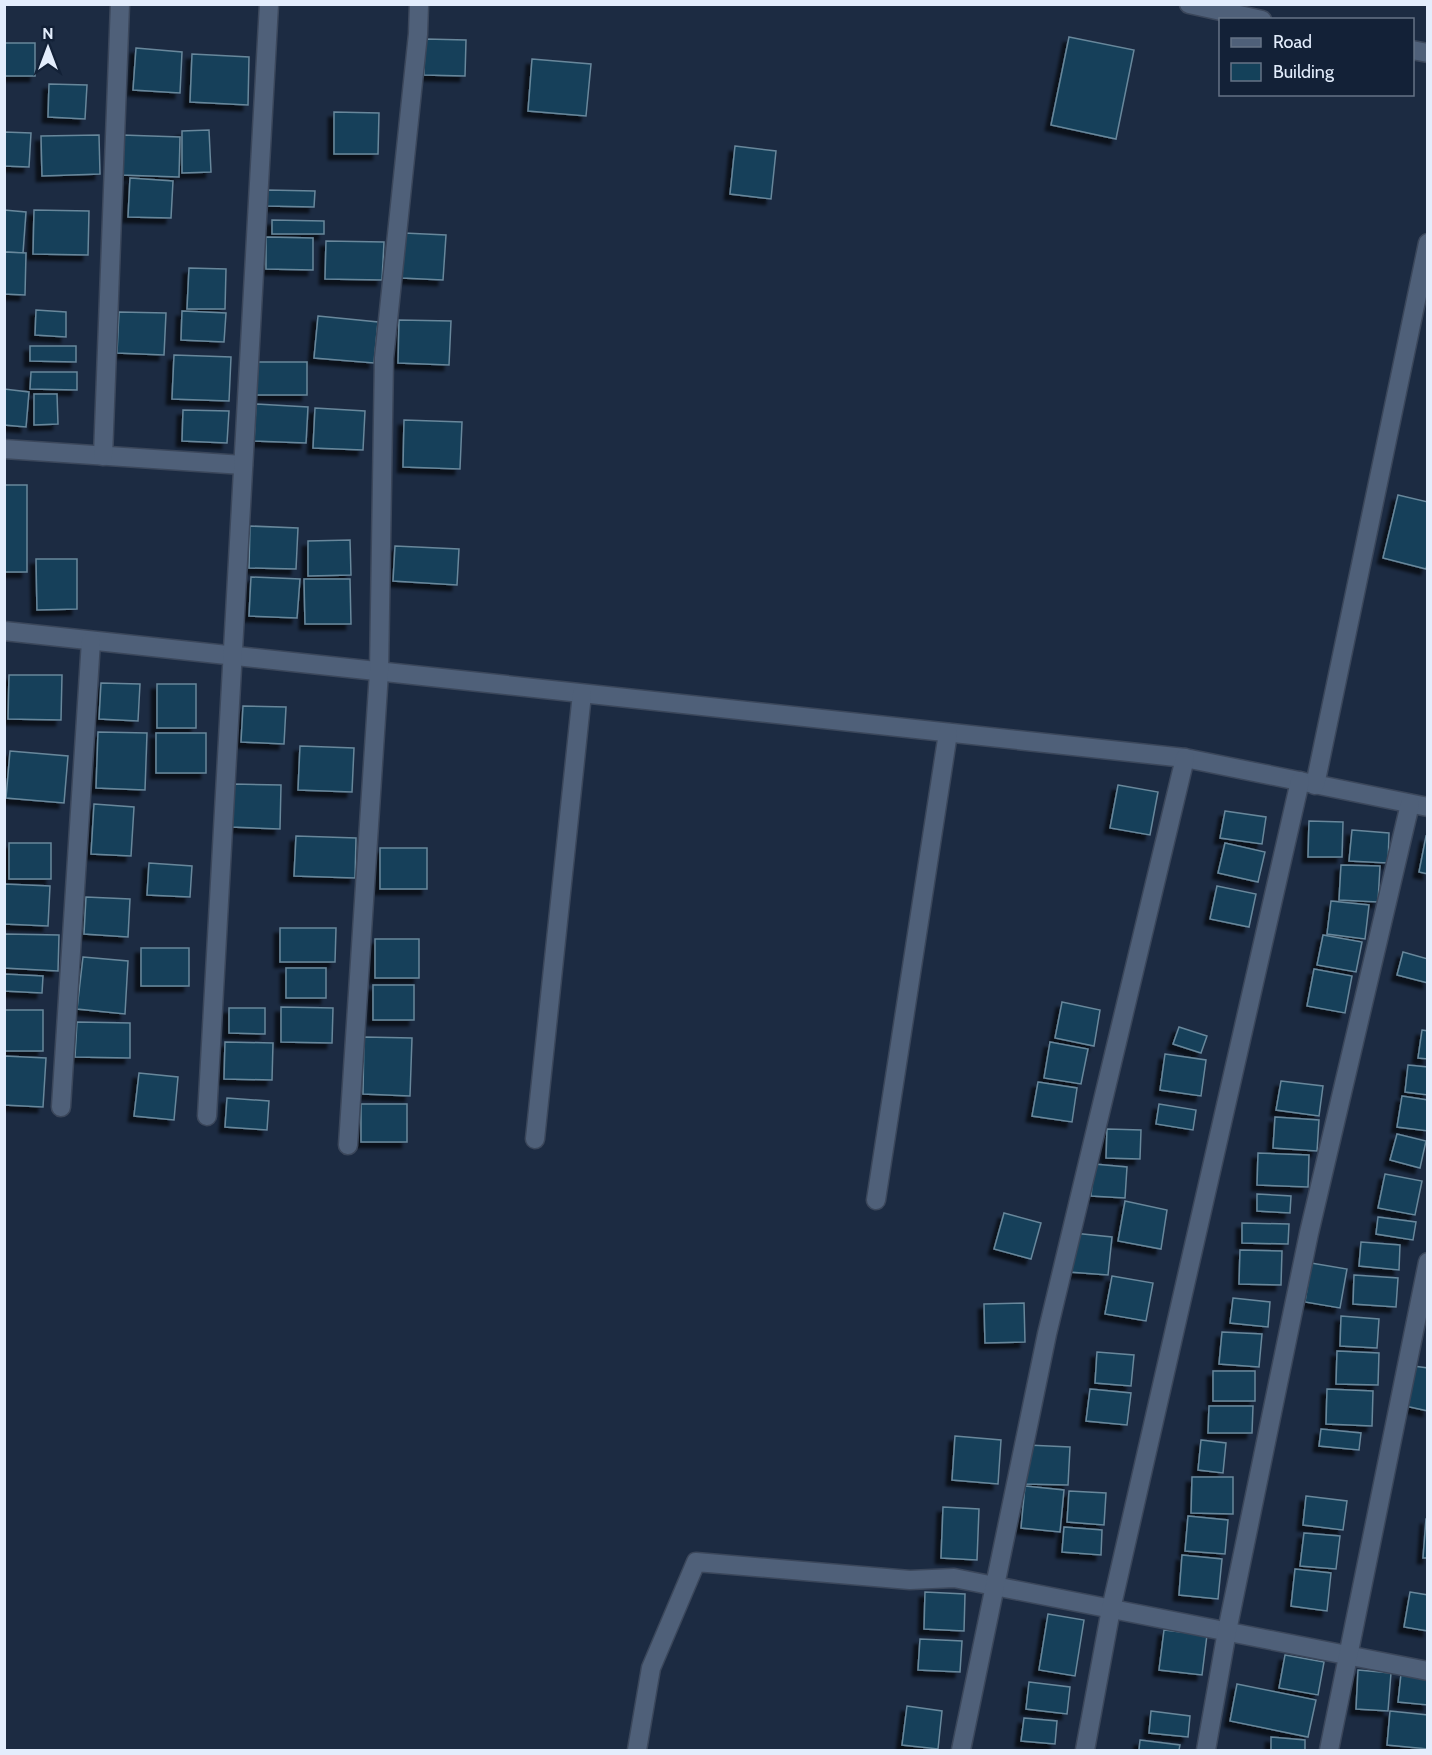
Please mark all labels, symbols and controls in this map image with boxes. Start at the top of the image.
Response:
north arrow [18,18,78,78]
legend [1219,18,1414,96]
text: N [42,24,54,43]
text: Road [1273,31,1312,53]
text: Building [1273,61,1335,83]

